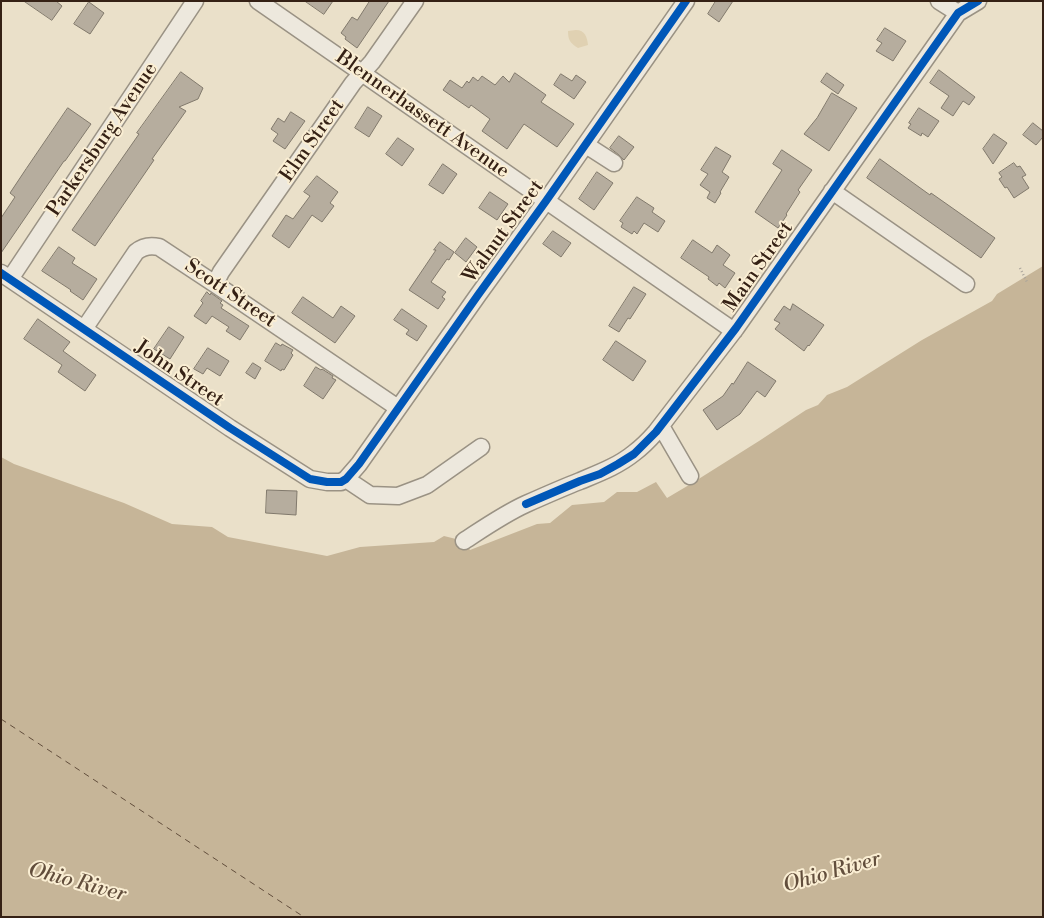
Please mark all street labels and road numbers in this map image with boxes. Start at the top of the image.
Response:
street label: Blennerhassett Avenue [331,46,513,184]
street label: Parkersburg Avenue [43,58,163,222]
street label: Elm Street [276,95,350,187]
street label: Walnut Street [459,176,549,288]
street label: Main Street [719,217,799,317]
street label: Scott Street [180,255,280,333]
street label: John Street [130,336,228,412]

